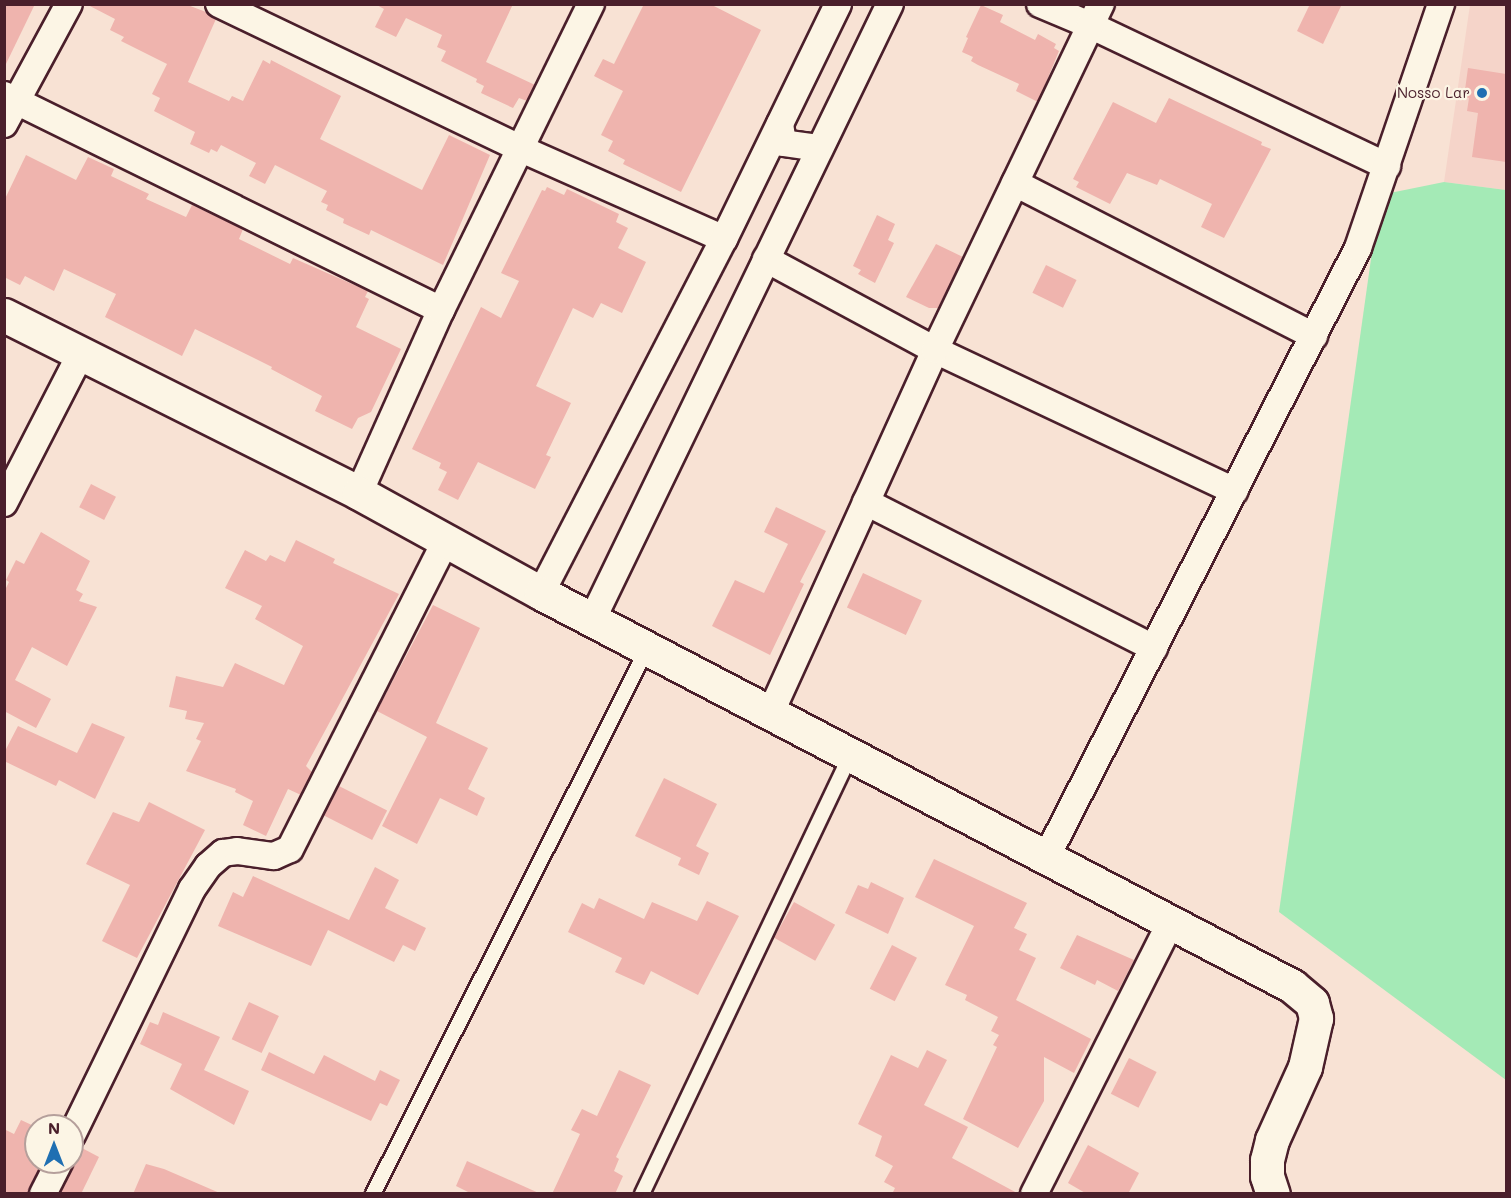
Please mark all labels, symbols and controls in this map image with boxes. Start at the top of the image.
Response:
place label: Nosso Lar [1397,84,1470,102]
marker: Nosso Lar [1475,86,1489,100]
north arrow [24,1114,84,1174]
text: N [48,1117,60,1138]

